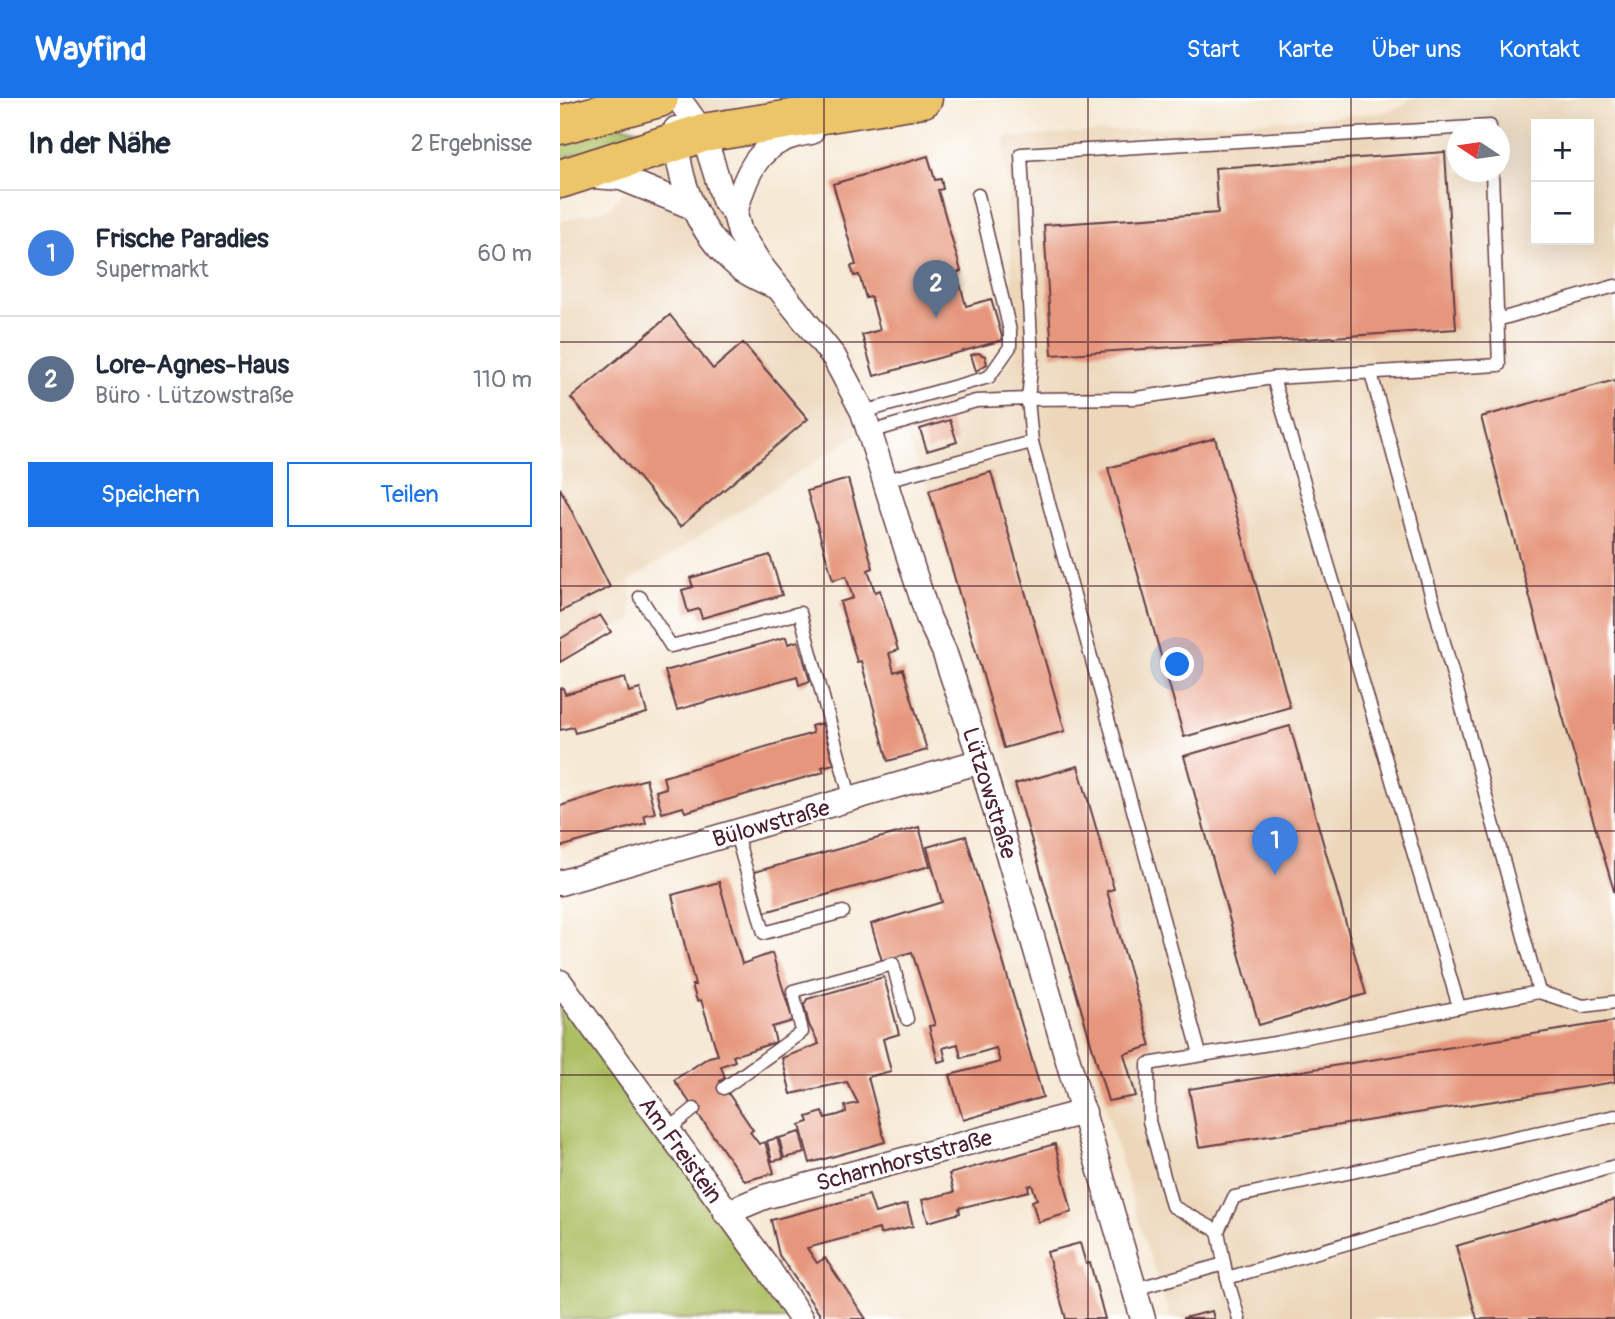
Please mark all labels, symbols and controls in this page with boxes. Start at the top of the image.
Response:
text: Wayfind [35,29,147,70]
text: Start [1187,35,1240,64]
text: Karte [1278,35,1333,64]
text: Über uns [1371,35,1461,64]
text: Kontakt [1499,35,1580,64]
north arrow [1447,119,1510,182]
map controls [1531,119,1594,245]
button: + [1531,119,1594,182]
text: In der Nähe [28,125,170,162]
text: 2 Ergebnisse [411,129,532,158]
button: − [1531,182,1594,245]
text: Frische Paradies [95,223,269,255]
text: 1 [47,239,56,268]
text: 60 m [477,239,532,268]
text: Supermarkt [95,255,209,284]
pin: 2 [913,260,959,318]
text: Lore-Agnes-Haus [95,349,289,381]
text: 2 [45,365,57,394]
text: 110 m [473,365,532,394]
text: Büro · Lützowstraße [95,381,294,410]
button: Speichern [28,462,273,527]
button: Teilen [287,462,532,527]
your location [1160,647,1194,681]
street label: Lützowstraße [956,724,1023,863]
street label: Bülowstraße [709,793,834,854]
pin: 1 [1252,817,1298,875]
street label: Am Freistein [632,1091,729,1209]
street label: Scharnhorststraße [813,1123,996,1198]

